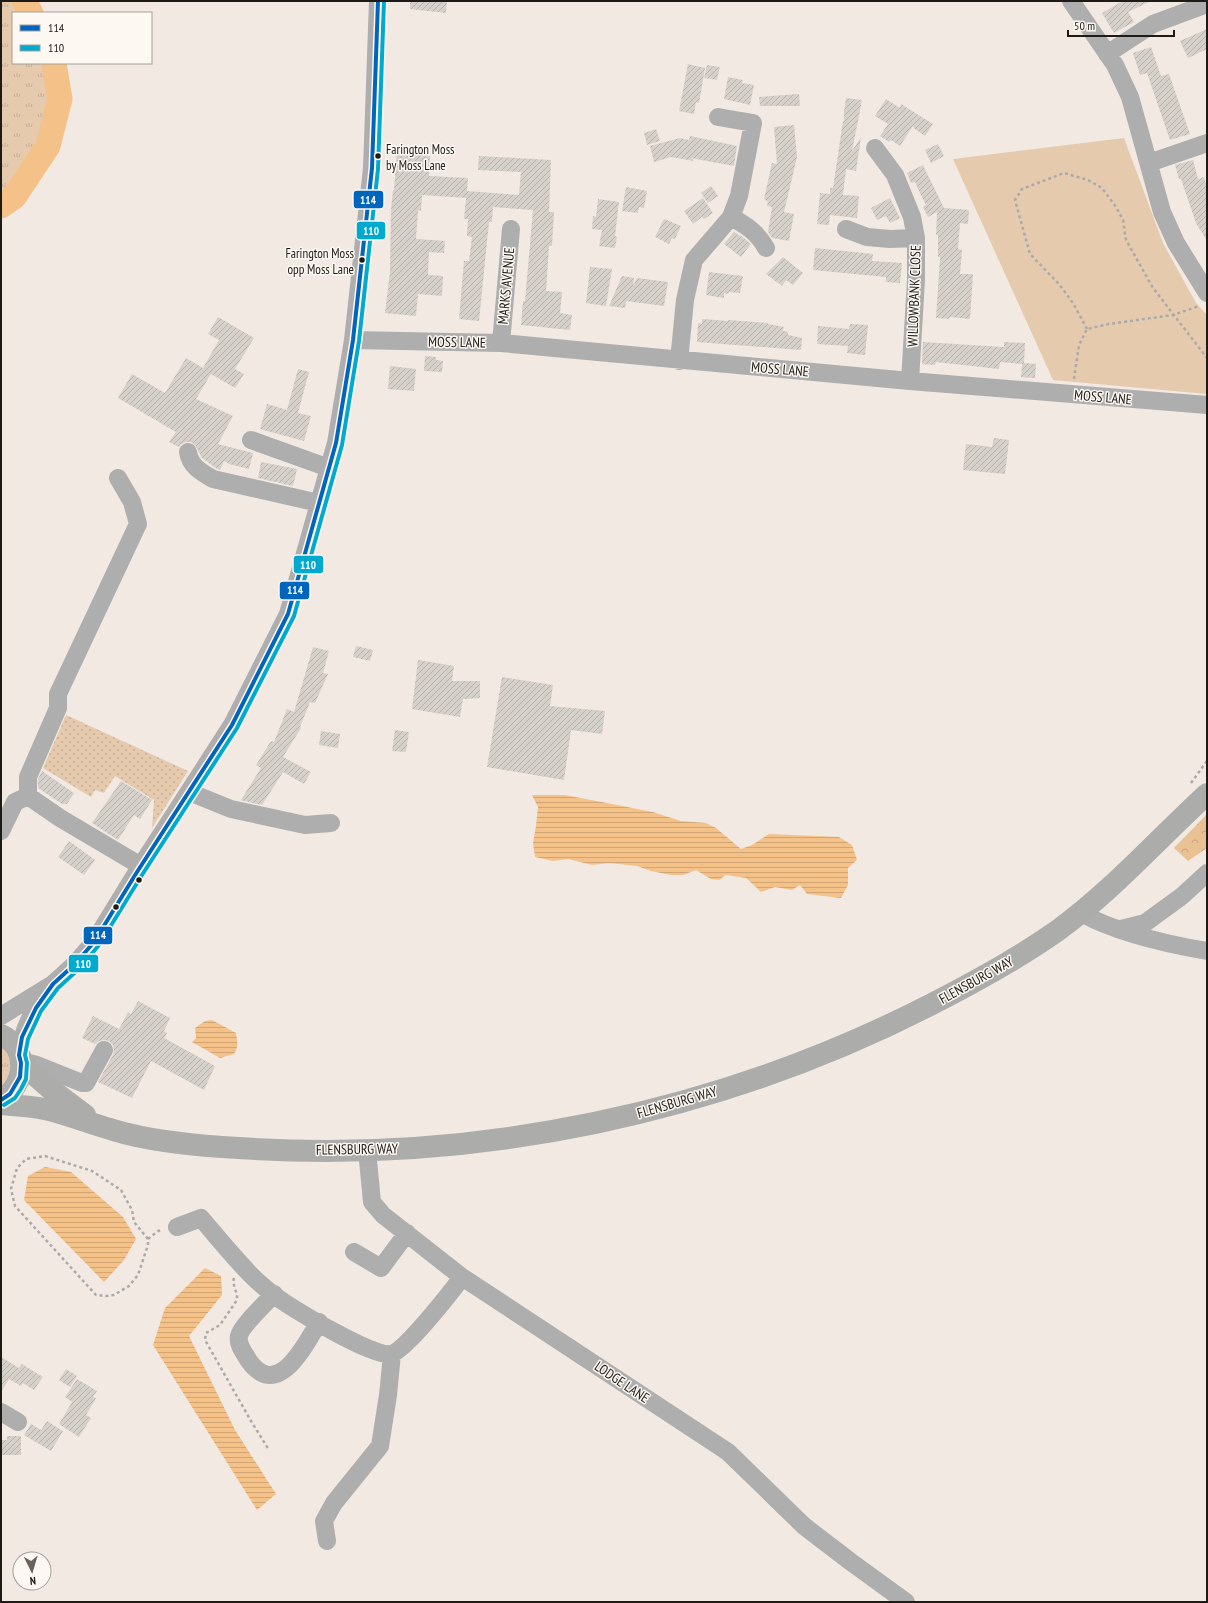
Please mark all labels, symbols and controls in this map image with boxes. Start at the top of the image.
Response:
legend [12,12,152,64]
scale bar [1068,12,1174,38]
text: 50 m [1074,18,1095,33]
text: 114 [48,20,65,35]
text: 110 [48,40,64,55]
place label: Farington Moss by Moss Lane [386,141,455,174]
marker: Farington Moss by Moss Lane [373,151,383,161]
line badge: 114 [353,190,384,209]
text: 114 [360,193,377,207]
line badge: 110 [356,221,386,240]
text: 110 [363,224,379,238]
place label: Farington Moss opp Moss Lane [285,245,354,278]
street label: WILLOWBANK CLOSE [903,245,925,347]
street label: MARKS AVENUE [494,247,518,325]
marker: Farington Moss opp Moss Lane [357,255,367,265]
street label: MOSS LANE [428,332,486,352]
street label: MOSS LANE [751,358,809,380]
street label: MOSS LANE [1074,386,1132,408]
line badge: 110 [293,555,324,574]
text: 110 [300,558,316,572]
line badge: 114 [279,581,310,600]
text: 114 [287,583,304,597]
unlabelled marker [134,875,144,885]
unlabelled marker [111,902,121,912]
line badge: 114 [83,926,113,945]
text: 114 [90,928,107,942]
street label: FLENSBURG WAY [936,952,1017,1008]
line badge: 110 [68,954,99,973]
text: 110 [75,957,91,971]
street label: FLENSBURG WAY [635,1082,720,1122]
street label: FLENSBURG WAY [316,1139,399,1159]
street label: LODGE LANE [591,1357,653,1407]
north arrow [12,1551,52,1591]
text: N [29,1574,36,1588]

